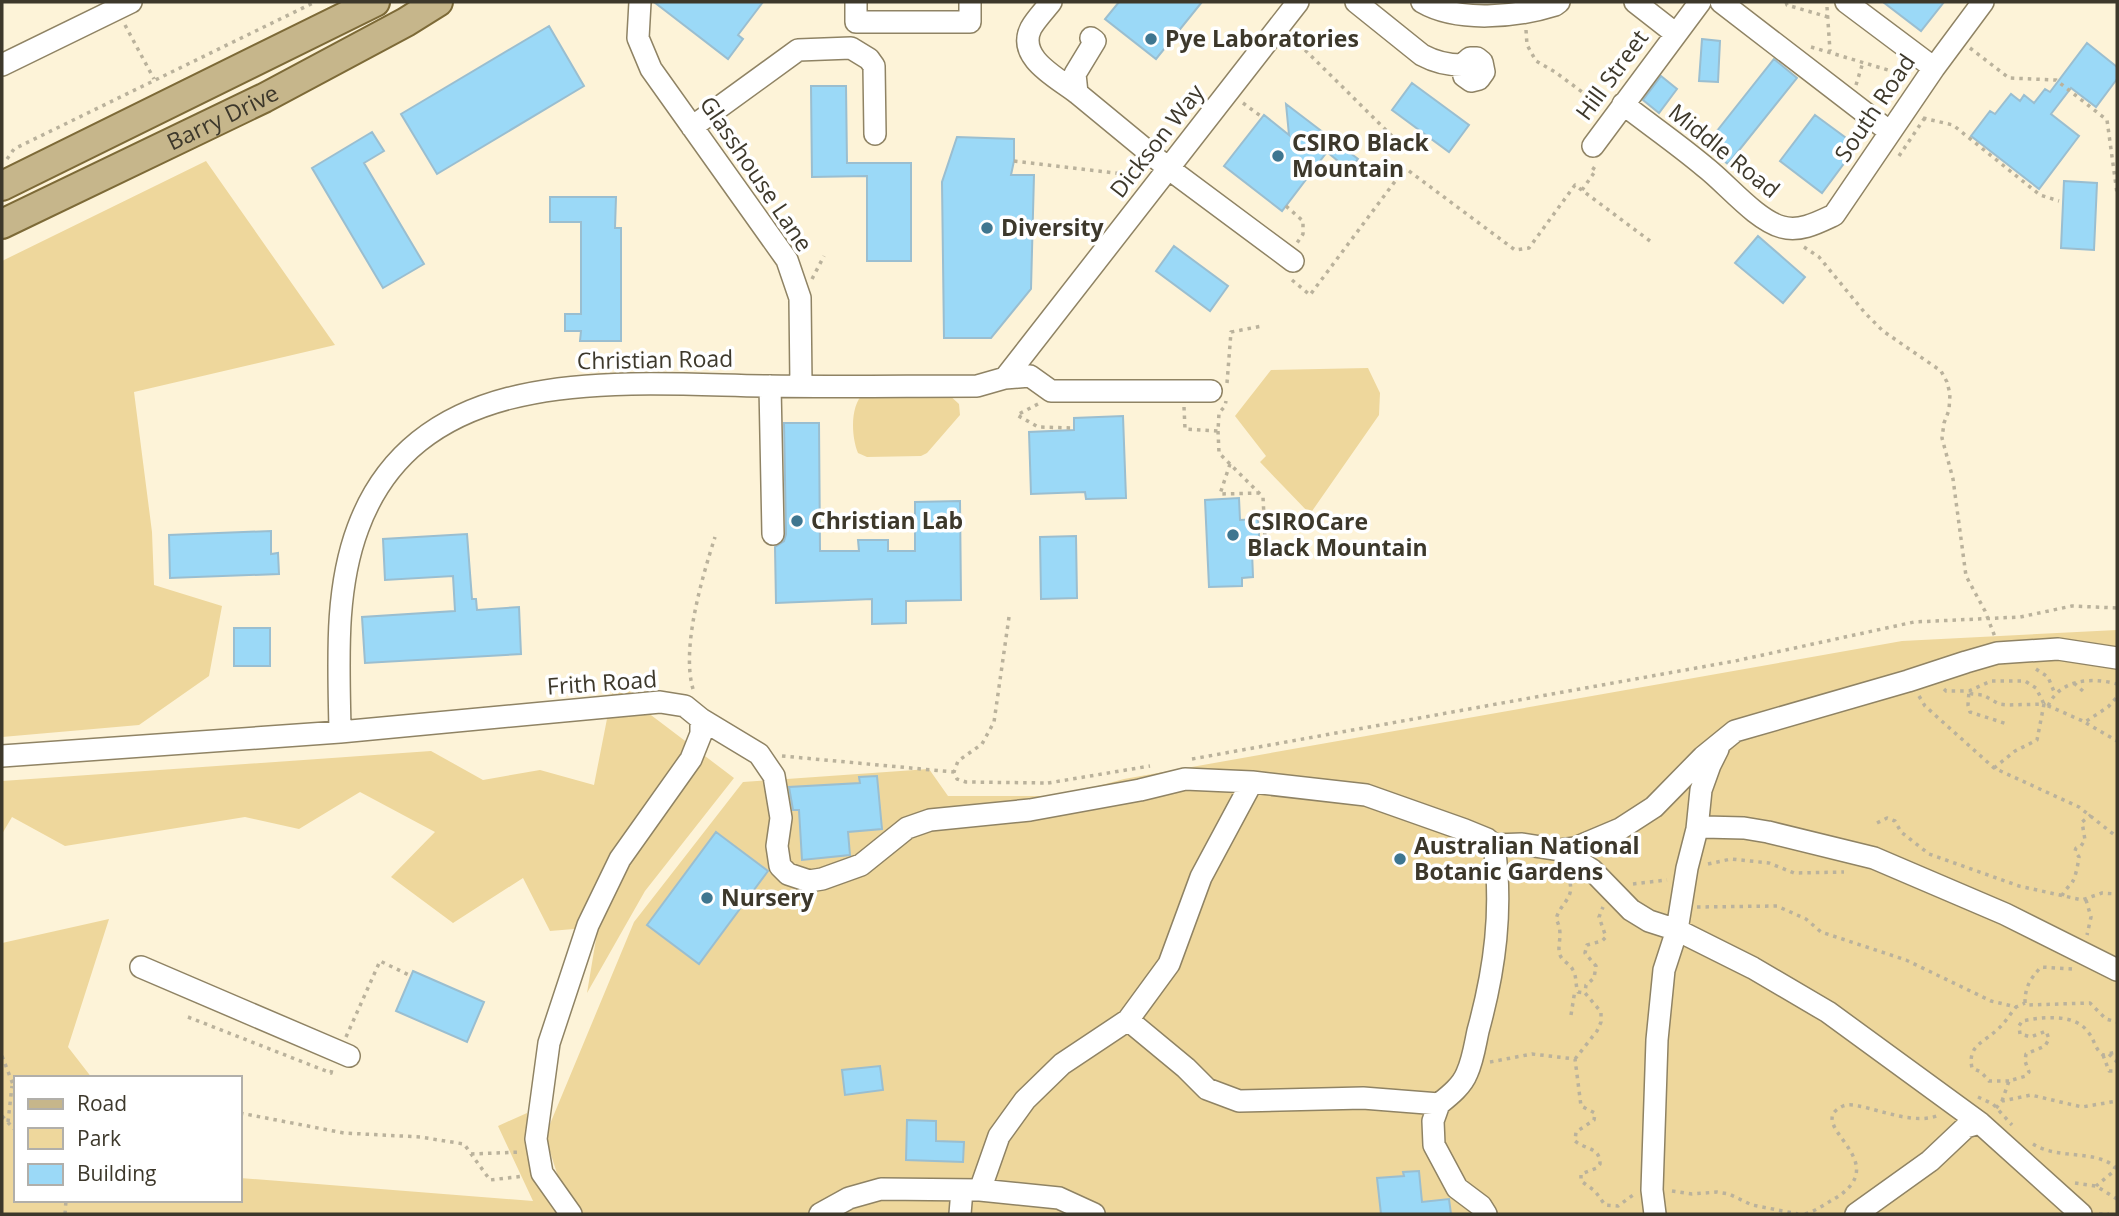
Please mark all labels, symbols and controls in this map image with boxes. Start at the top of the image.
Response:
place label: Pye Laboratories [1165,22,1359,54]
street label: Hill Street [1568,23,1655,126]
marker: Pye Laboratories [1143,31,1159,47]
street label: South Road [1826,47,1922,168]
street label: Barry Drive [161,76,284,157]
street label: Dickson Way [1102,77,1211,204]
street label: Glasshouse Lane [693,89,821,257]
street label: Middle Road [1662,96,1787,205]
place label: CSIRO Black Mountain [1292,126,1430,184]
marker: CSIRO Black Mountain [1270,148,1286,164]
place label: Diversity [1001,211,1105,243]
marker: Diversity [979,220,995,236]
street label: Christian Road [576,342,734,376]
place label: Christian Lab [811,504,963,536]
place label: CSIROCare Black Mountain [1247,505,1428,563]
marker: Christian Lab [789,513,805,529]
marker: CSIROCare Black Mountain [1225,527,1241,543]
street label: Frith Road [546,662,658,702]
place label: Australian National Botanic Gardens [1414,829,1640,887]
marker: Australian National Botanic Gardens [1392,851,1408,867]
place label: Nursery [721,881,815,913]
marker: Nursery [699,890,715,906]
legend [14,1076,242,1202]
text: Road [77,1089,127,1117]
text: Park [77,1124,121,1152]
text: Building [77,1159,156,1187]

